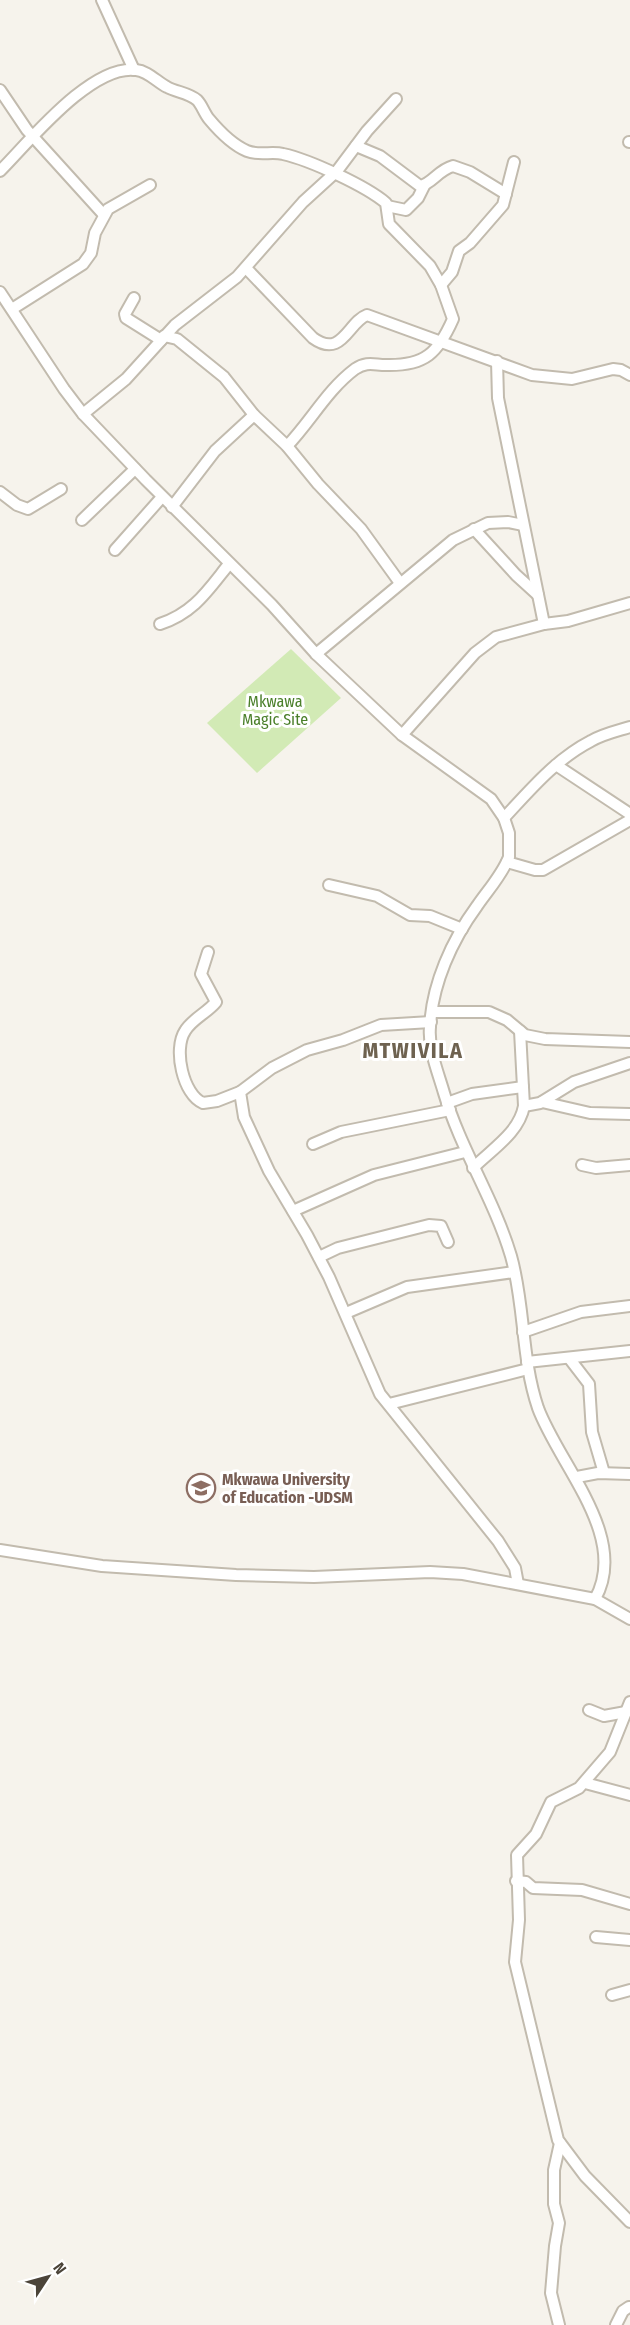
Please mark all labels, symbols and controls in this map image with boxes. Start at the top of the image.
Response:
park label: Mkwawa Magic Site [242,692,308,729]
district label: MTWIVILA [363,1037,463,1064]
place label: Mkwawa University of Education -UDSM [222,1470,353,1507]
school or university icon: Mkwawa University of Education -UDSM [185,1472,217,1504]
north arrow [18,2247,78,2307]
text: N [49,2259,70,2278]

